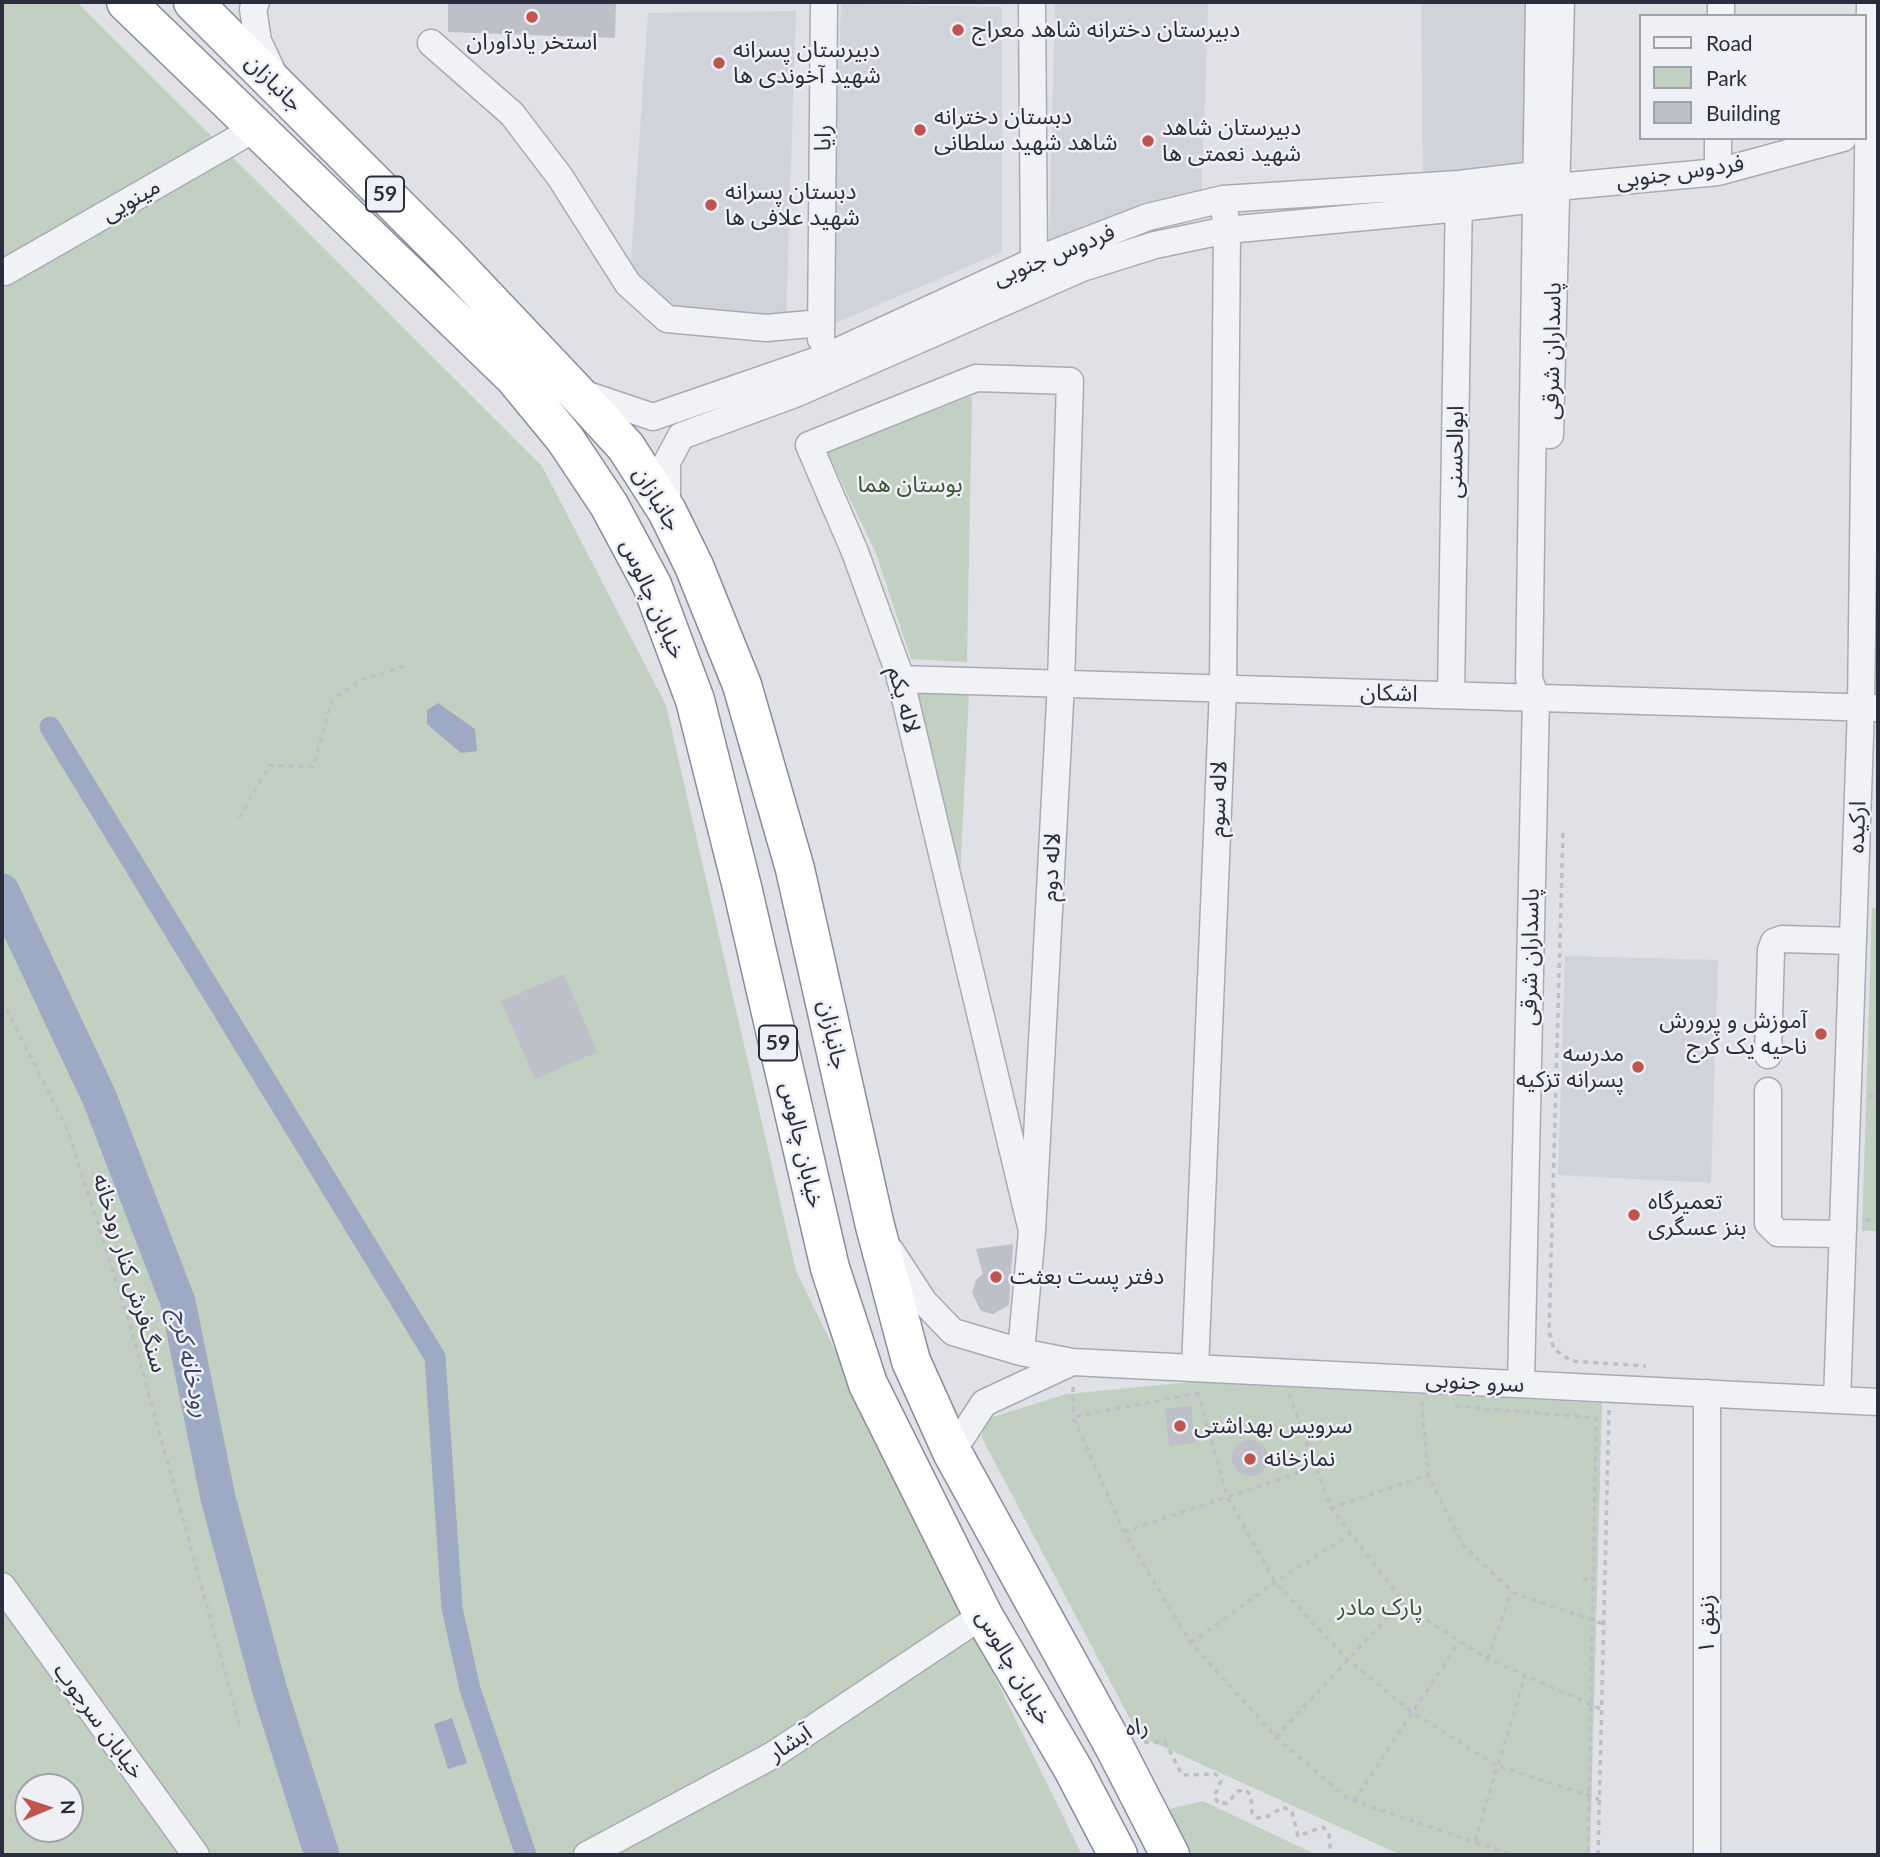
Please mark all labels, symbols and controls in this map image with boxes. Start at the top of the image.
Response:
marker: استخر یادآوران [524,9,540,25]
legend [1638,14,1866,140]
place label: دبیرستان دخترانه شاهد معراج [972,16,1240,44]
marker: دبیرستان دخترانه شاهد معراج [950,22,966,38]
place label: استخر یادآوران [466,28,598,56]
text: Road [1706,30,1753,55]
place label: دبیرستان پسرانه شهید آخوندی ها [733,36,881,90]
street label: جانبازان [239,48,309,118]
marker: دبیرستان پسرانه شهید آخوندی ها [711,55,727,71]
text: Park [1706,65,1747,90]
text: Building [1706,100,1781,125]
place label: دبستان دخترانه شاهد شهید سلطانی [934,103,1118,157]
place label: دبیرستان شاهد شهید نعمتی ها [1162,114,1301,168]
marker: دبستان دخترانه شاهد شهید سلطانی [912,122,928,138]
street label: رایا [809,124,837,152]
marker: دبیرستان شاهد شهید نعمتی ها [1140,133,1156,149]
street label: فردوس جنوبی [1614,149,1746,195]
street label: مینویی [97,172,165,228]
road number: 59 [366,176,404,212]
place label: دبستان پسرانه شهید علافی ها [725,178,860,232]
marker: دبستان پسرانه شهید علافی ها [703,197,719,213]
street label: فردوس جنوبی [989,218,1119,292]
street label: پاسداران شرقی [1537,282,1567,420]
street label: ابوالحسنی [1440,405,1470,499]
street label: جانبازان [627,462,687,536]
park label: بوستان هما [857,471,963,499]
street label: خیابان چالوس [614,535,692,663]
street label: لاله یکم [882,664,926,736]
street label: اشکان [1360,678,1418,708]
street label: لاله سوم [1203,760,1233,838]
street label: ارکیده [1842,800,1872,854]
street label: لاله دوم [1035,832,1067,902]
street label: پاسداران شرقی [1515,888,1545,1026]
street label: جانبازان [812,998,854,1072]
place label: آموزش و پرورش ناحیه یک کرج [1659,1007,1807,1061]
road number: 59 [759,1026,797,1060]
marker: آموزش و پرورش ناحیه یک کرج [1813,1026,1829,1042]
place label: مدرسه پسرانه تزکیه [1516,1040,1624,1094]
marker: مدرسه پسرانه تزکیه [1630,1059,1646,1075]
street label: خیابان چالوس [774,1079,830,1211]
street label: سنگ‌فرش کنار رودخانه [87,1170,173,1376]
place label: تعمیرگاه بنز عسگری [1648,1188,1746,1242]
marker: تعمیرگاه بنز عسگری [1626,1207,1642,1223]
place label: دفتر پست بعثت [1010,1263,1164,1291]
marker: دفتر پست بعثت [988,1269,1004,1285]
water label: رودخانه کرج [164,1306,216,1420]
street label: سرو جنوبی [1425,1366,1525,1398]
place label: سرویس بهداشتی [1194,1412,1352,1440]
marker: سرویس بهداشتی [1172,1418,1188,1434]
place label: نمازخانه [1264,1445,1335,1473]
marker: نمازخانه [1242,1451,1258,1467]
park label: پارک مادر [1337,1594,1423,1622]
street label: زنبق ۱ [1693,1594,1721,1654]
street label: خیابان چالوس [970,1605,1058,1729]
street label: خیابان سرجوب [48,1658,150,1784]
street label: راه [1124,1712,1150,1742]
street label: آبشار [763,1719,817,1767]
north arrow [14,1773,84,1843]
text: N [57,1800,80,1815]

